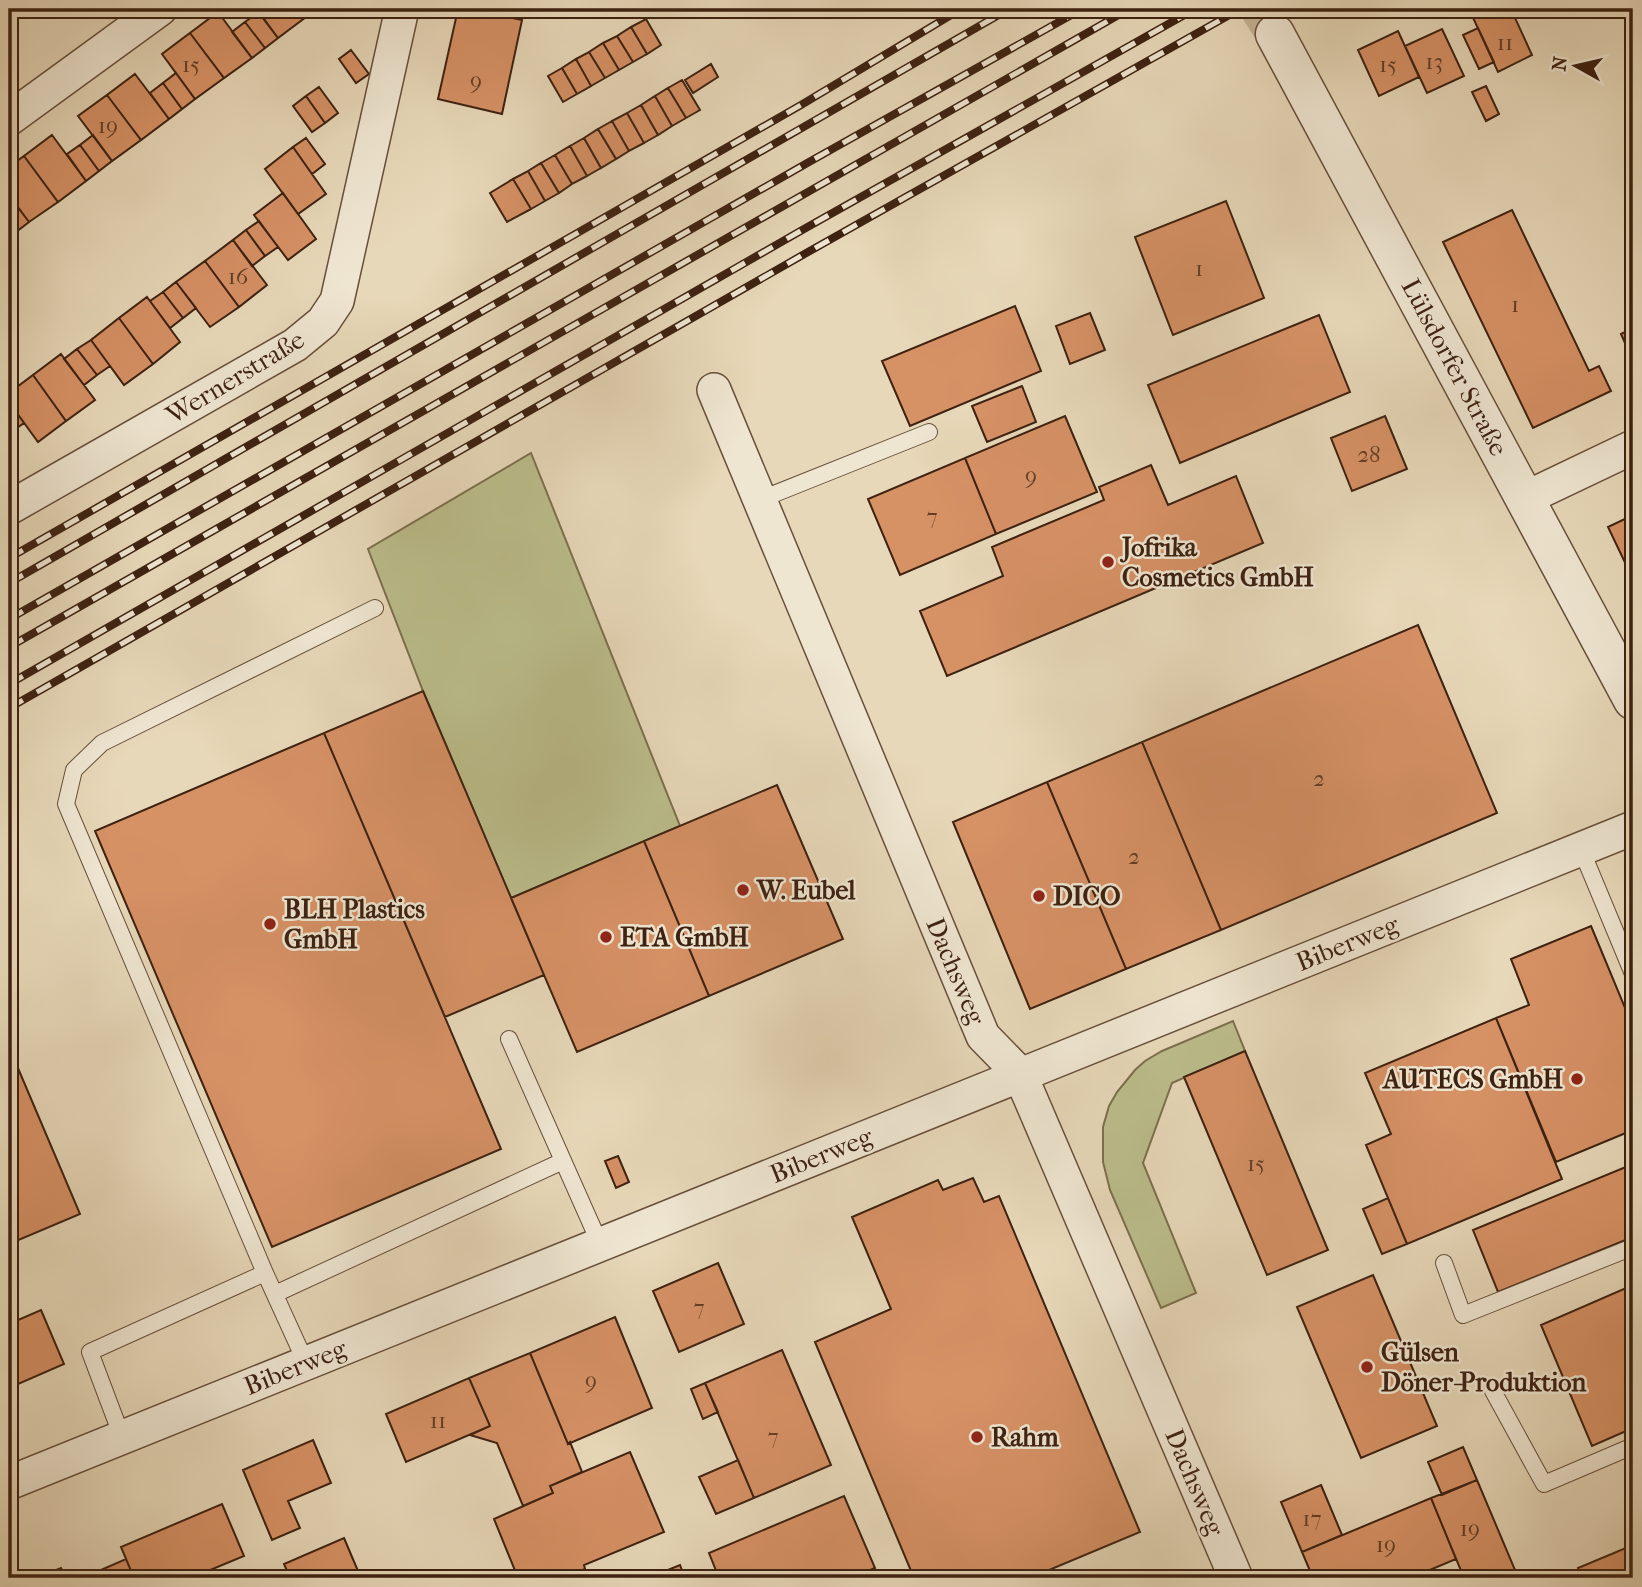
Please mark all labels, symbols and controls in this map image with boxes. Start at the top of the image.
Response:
house number: 11 [1497,29,1513,56]
north arrow [1540,32,1610,102]
house number: 13 [1425,48,1443,75]
house number: 15 [182,51,200,78]
house number: 15 [1379,51,1397,78]
text: N [1548,55,1572,72]
house number: 9 [470,67,482,94]
house number: 19 [98,112,118,139]
house number: 1 [1195,255,1203,282]
house number: 16 [228,263,249,290]
street label: Lülsdorfer Straße [1395,273,1514,461]
house number: 1 [1511,291,1519,318]
street label: Wernerstraße [160,324,310,431]
house number: 28 [1357,441,1381,468]
house number: 9 [1025,462,1037,489]
house number: 7 [926,503,938,530]
place label: Jofrika Cosmetics GmbH [1119,532,1314,593]
marker: Jofrika Cosmetics GmbH [1100,554,1116,570]
house number: 2 [1313,765,1325,792]
house number: 2 [1128,843,1140,870]
place label: W. Eubel [756,875,856,906]
place label: DICO [1053,881,1121,912]
marker: W. Eubel [735,882,751,898]
marker: DICO [1031,888,1047,904]
place label: BLH Plastics GmbH [284,894,425,955]
street label: Biberweg [1291,909,1404,978]
street label: Dachsweg [919,913,992,1030]
marker: BLH Plastics GmbH [262,916,278,932]
place label: ETA GmbH [620,922,749,953]
marker: ETA GmbH [598,929,614,945]
place label: AUTECS GmbH [1381,1064,1563,1095]
marker: AUTECS GmbH [1569,1071,1585,1087]
street label: Biberweg [765,1121,878,1190]
house number: 15 [1247,1150,1265,1177]
house number: 7 [693,1294,705,1321]
street label: Biberweg [239,1333,352,1402]
place label: Gülsen Döner-Produktion [1381,1337,1587,1398]
marker: Gülsen Döner-Produktion [1359,1359,1375,1375]
house number: 9 [585,1367,597,1394]
house number: 11 [430,1407,446,1434]
place label: Rahm [991,1422,1059,1453]
house number: 7 [767,1423,779,1450]
street label: Dachsweg [1158,1424,1231,1541]
marker: Rahm [969,1429,985,1445]
house number: 17 [1302,1505,1322,1532]
house number: 19 [1460,1515,1480,1542]
house number: 19 [1376,1531,1396,1558]

